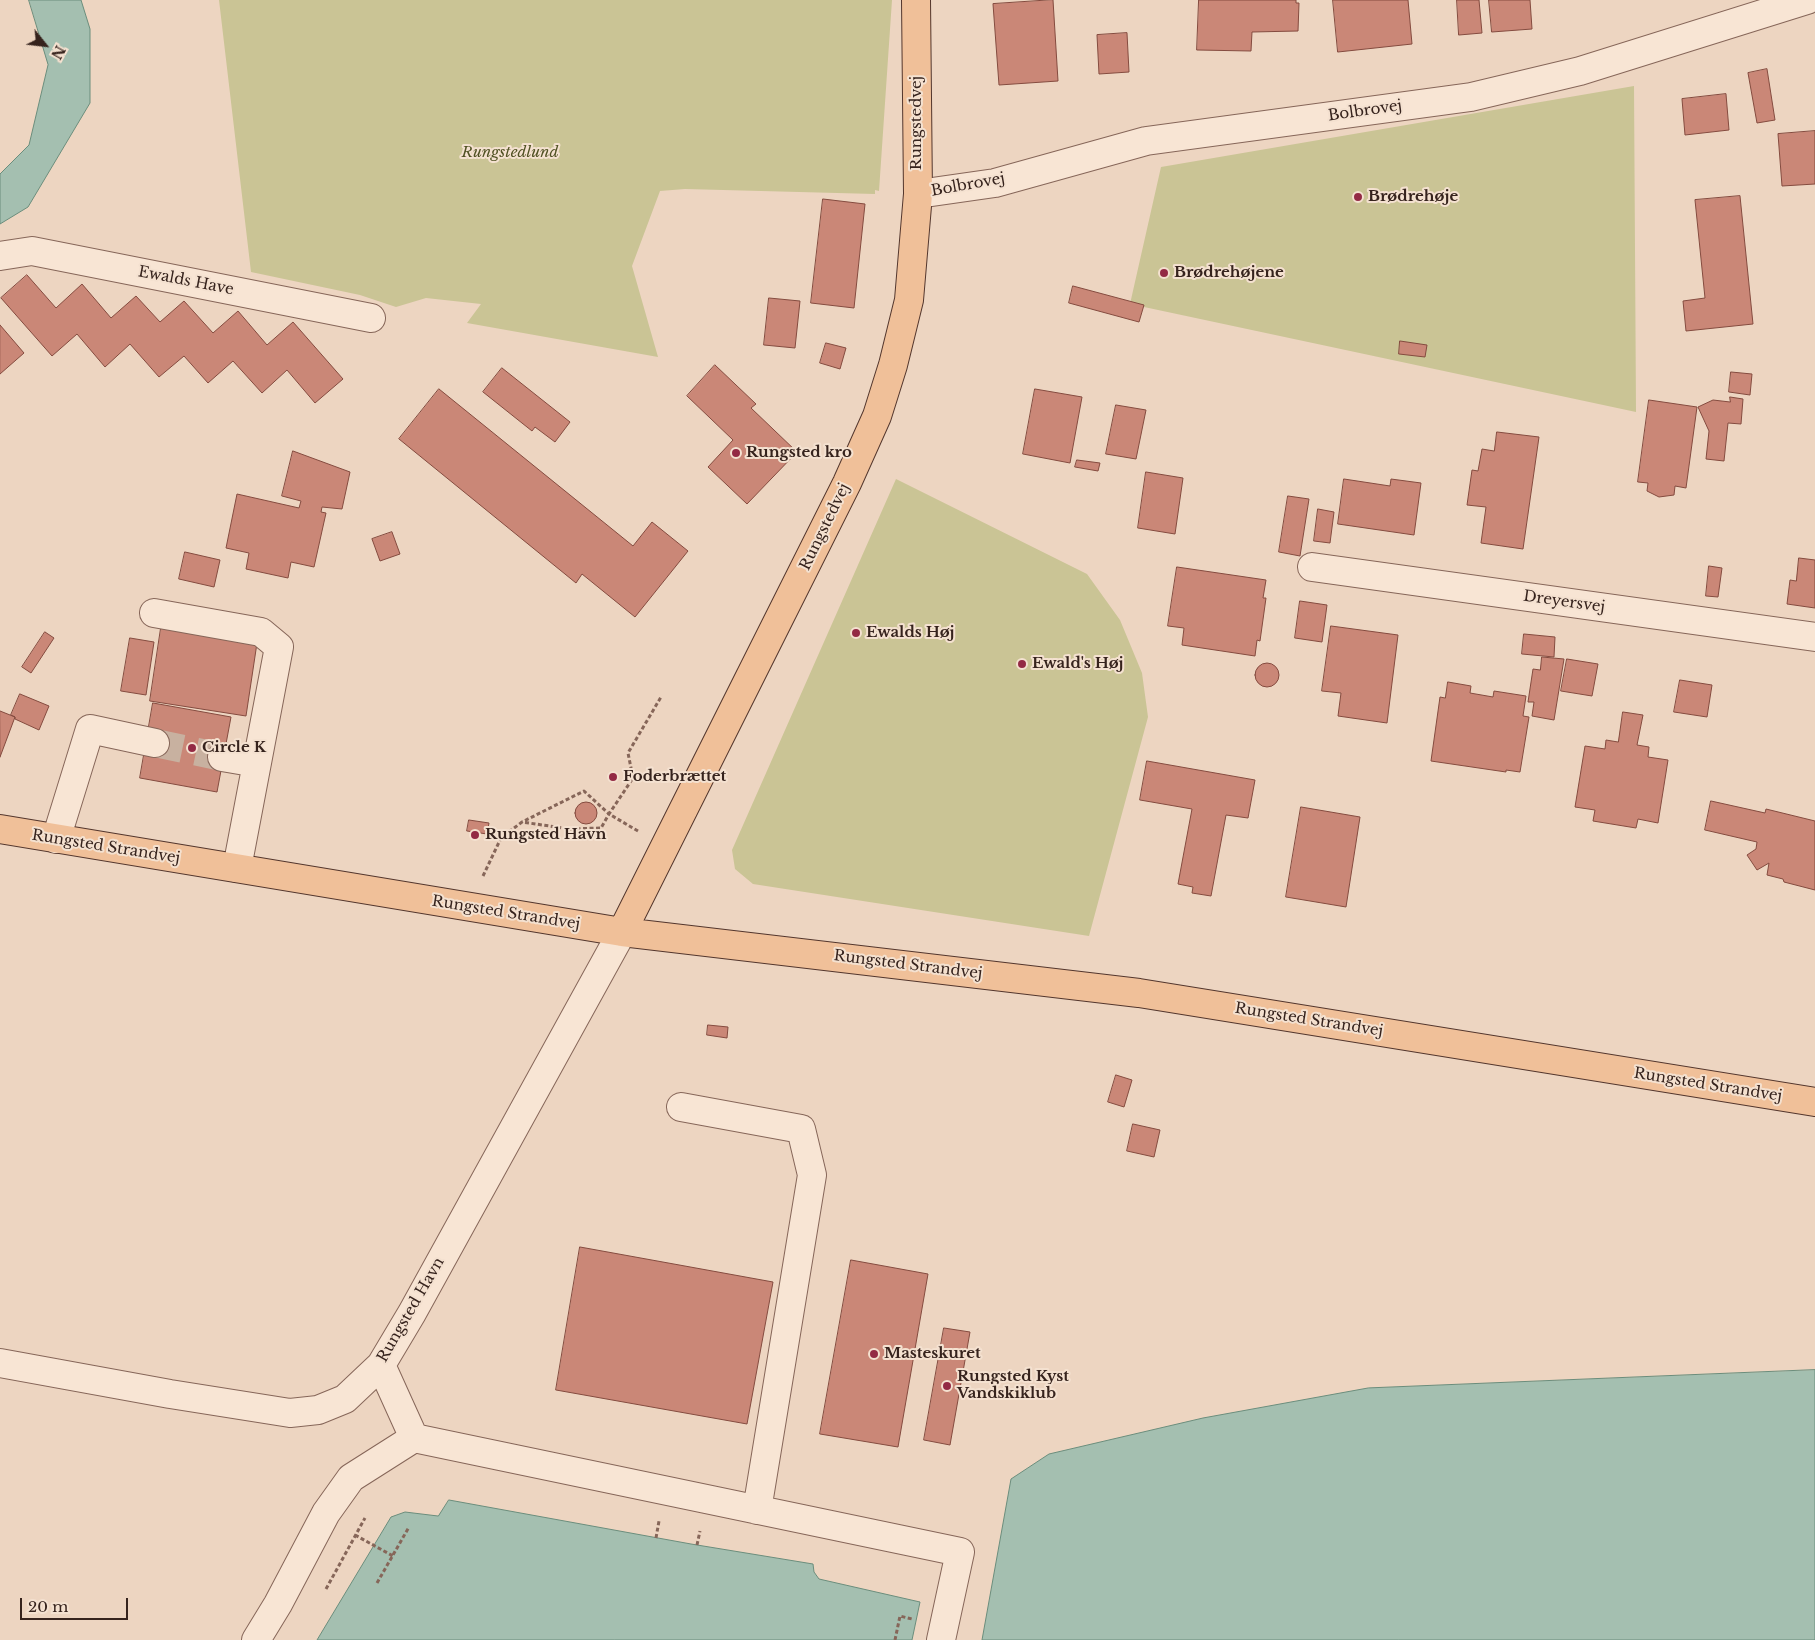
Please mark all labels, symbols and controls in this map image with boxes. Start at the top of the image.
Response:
north arrow [20,20,70,70]
text: N [47,42,69,62]
street label: Rungstedvej [908,76,926,170]
street label: Bolbrovej [1327,97,1403,125]
park label: Rungstedlund [462,144,558,162]
street label: Bolbrovej [930,170,1006,200]
place label: Brødrehøje [1368,188,1458,206]
marker: Brødrehøje [1352,191,1364,203]
street label: Ewalds Have [137,263,235,299]
place label: Brødrehøjene [1174,264,1284,282]
marker: Brødrehøjene [1158,267,1170,279]
place label: Rungsted kro [746,444,852,462]
marker: Rungsted kro [730,447,742,459]
street label: Rungstedvej [796,481,854,573]
street label: Dreyersvej [1522,587,1606,617]
place label: Ewalds Høj [866,624,955,642]
marker: Ewalds Høj [850,627,862,639]
place label: Ewald's Høj [1032,655,1124,673]
marker: Ewald's Høj [1016,658,1028,670]
place label: Circle K [202,739,266,757]
marker: Circle K [186,742,198,754]
place label: Foderbrættet [623,768,726,786]
marker: Foderbrættet [607,771,619,783]
street label: Rungsted Strandvej [31,826,181,868]
place label: Rungsted Havn [485,826,606,844]
marker: Rungsted Havn [469,829,481,841]
street label: Rungsted Strandvej [431,892,581,934]
street label: Rungsted Strandvej [833,947,983,983]
street label: Rungsted Strandvej [1234,999,1384,1041]
street label: Rungsted Strandvej [1633,1064,1783,1106]
street label: Rungsted Havn [374,1254,448,1366]
place label: Masteskuret [884,1345,981,1363]
marker: Masteskuret [868,1348,880,1360]
place label: Rungsted Kyst Vandskiklub [957,1368,1069,1403]
marker: Rungsted Kyst Vandskiklub [941,1380,953,1392]
scale bar [22,1588,130,1620]
text: 20 m [28,1597,68,1616]

